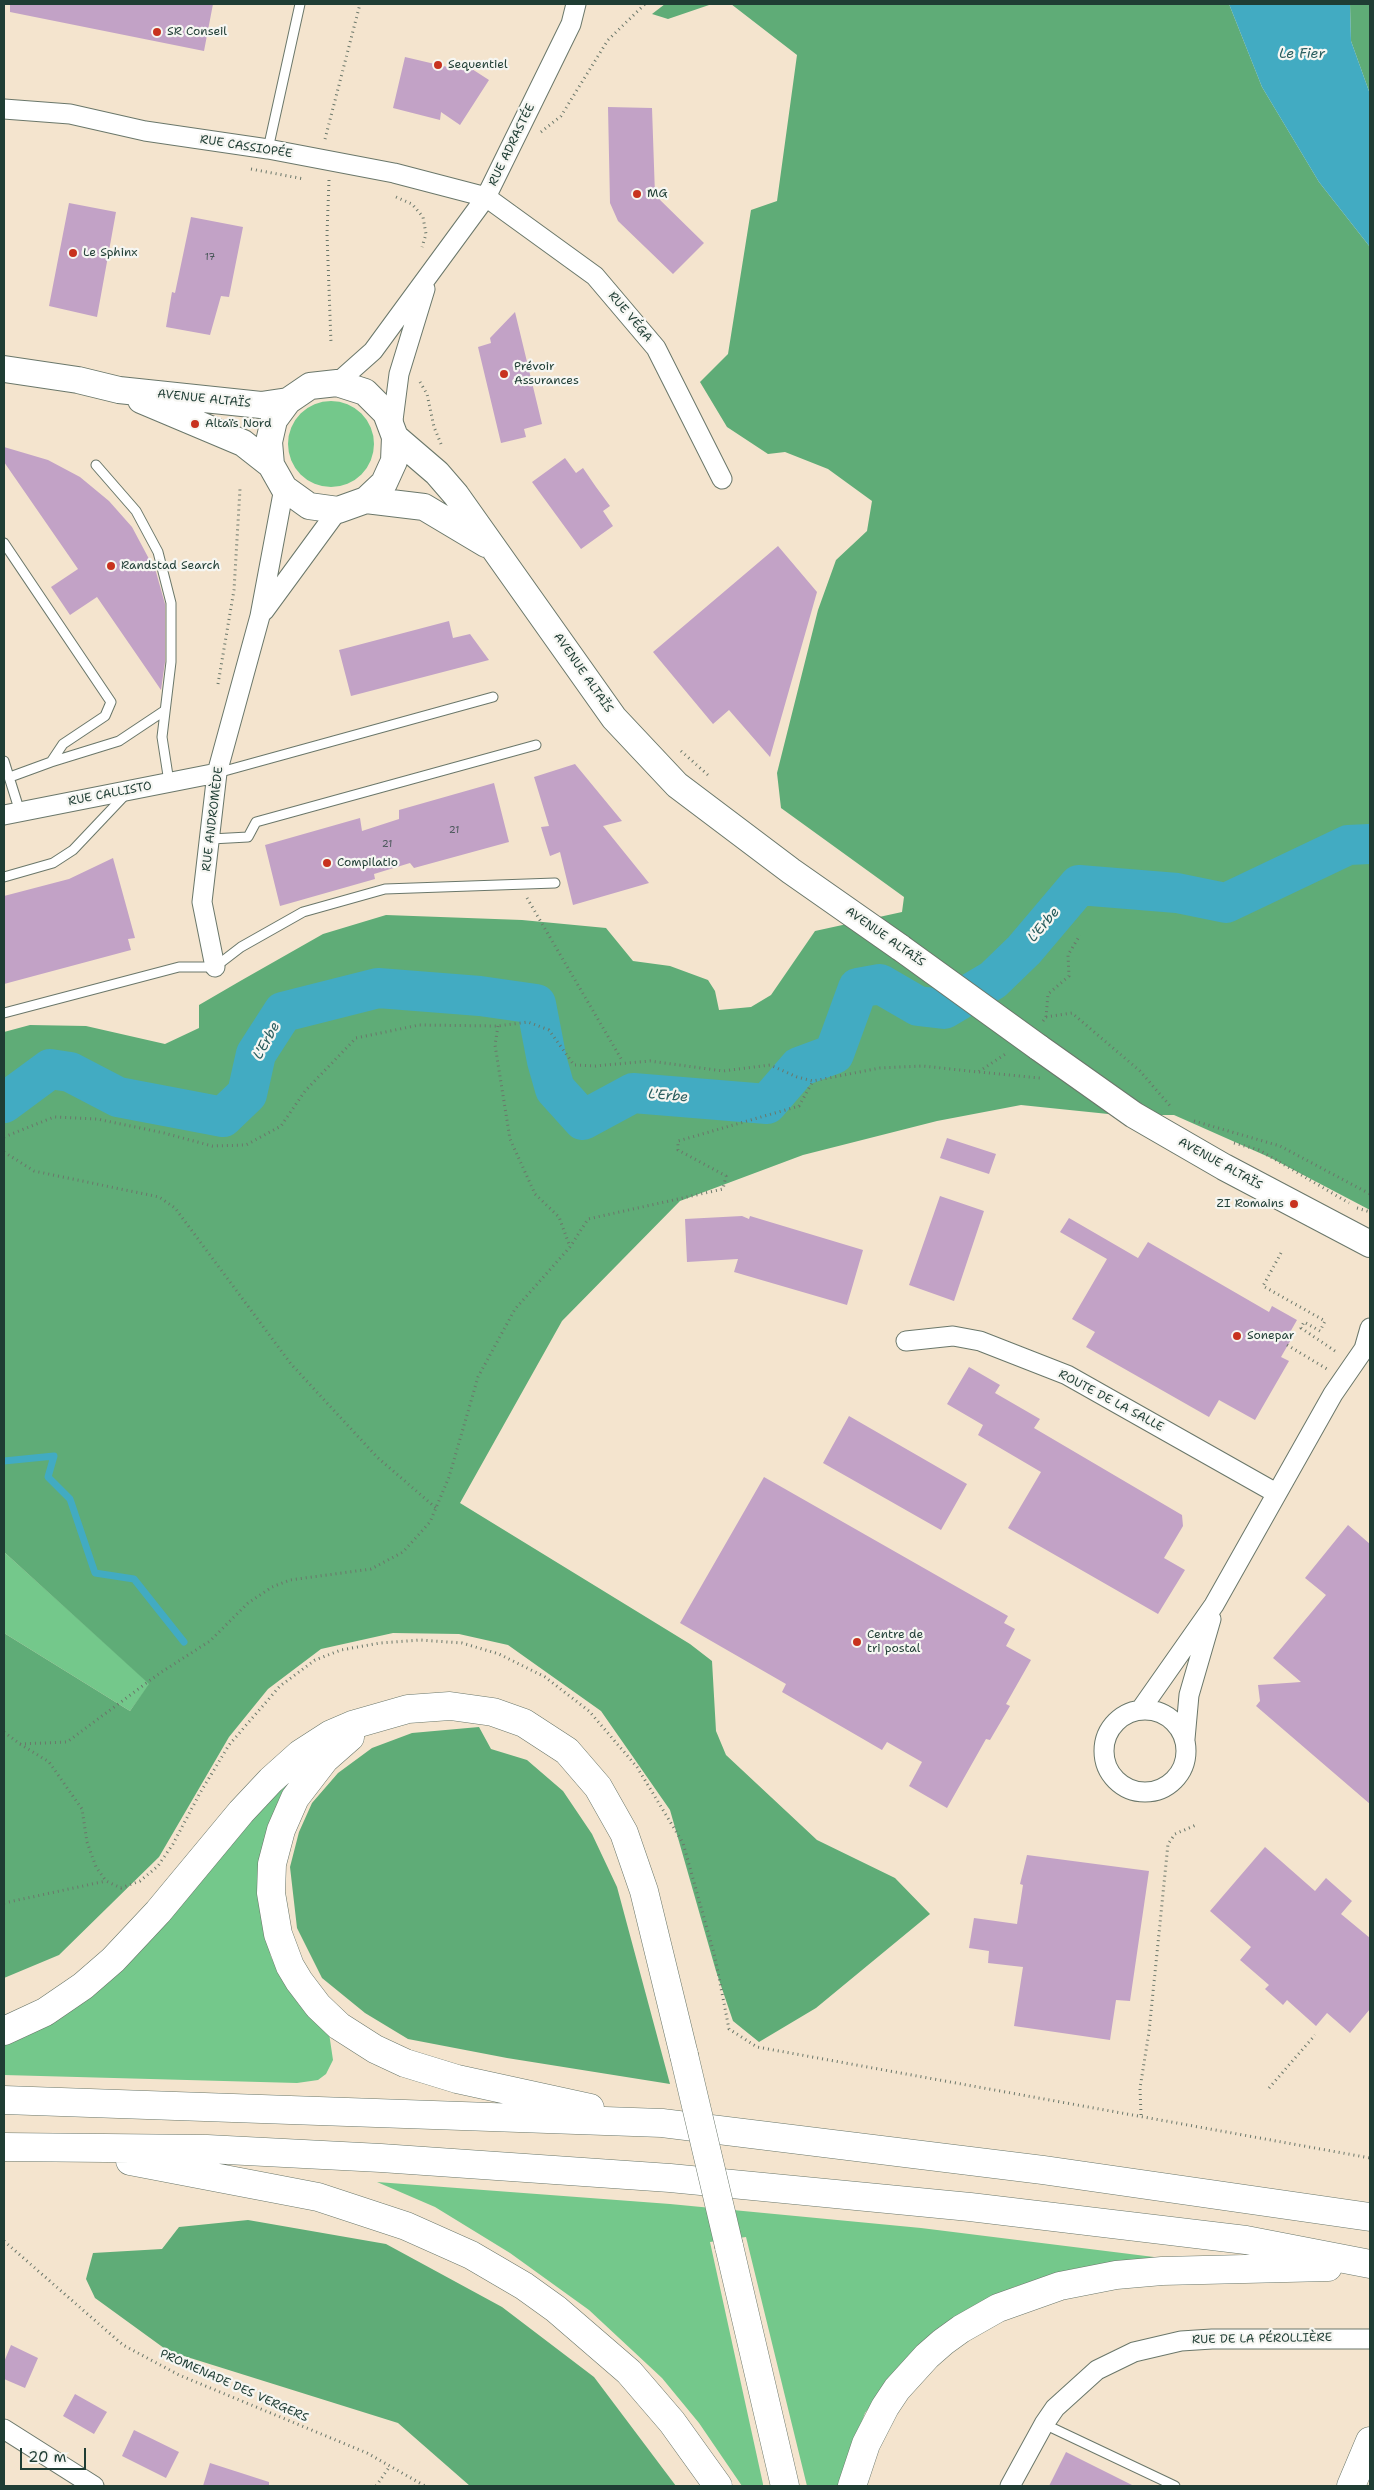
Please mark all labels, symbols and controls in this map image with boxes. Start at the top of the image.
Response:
place label: SR Conseil [167,25,227,39]
marker: SR Conseil [151,26,163,38]
water label: Le Fier [1279,46,1325,62]
place label: Sequentiel [448,58,508,72]
marker: Sequentiel [432,59,444,71]
street label: RUE ADRASTÉE [486,101,538,189]
street label: RUE CASSIOPÉE [199,133,293,161]
place label: MG [647,187,668,201]
marker: MG [631,188,643,200]
place label: Le Sphinx [83,246,138,260]
marker: Le Sphinx [67,247,79,259]
house number: 17 [205,251,215,263]
street label: RUE VÉGA [605,289,655,345]
place label: Prévoir Assurances [514,360,579,388]
marker: Prévoir Assurances [498,368,510,380]
street label: AVENUE ALTAÏS [157,387,251,411]
place label: Altaïs Nord [205,417,272,431]
marker: Altaïs Nord [189,418,201,430]
place label: Randstad Search [121,559,220,573]
marker: Randstad Search [105,560,117,572]
street label: AVENUE ALTAÏS [550,630,616,716]
street label: RUE ANDROMÈDE [199,766,227,872]
street label: RUE CALLISTO [67,779,153,809]
house number: 21 [449,824,459,836]
house number: 21 [382,838,392,850]
place label: Compilatio [337,856,398,870]
marker: Compilatio [321,857,333,869]
street label: AVENUE ALTAÏS [842,904,928,970]
water label: L'Erbe [1025,904,1063,946]
water label: L'Erbe [250,1019,284,1063]
water label: L'Erbe [647,1086,689,1106]
street label: AVENUE ALTAÏS [1175,1135,1265,1193]
place label: ZI Romains [1217,1197,1284,1211]
marker: ZI Romains [1288,1198,1300,1210]
place label: Sonepar [1247,1329,1295,1343]
marker: Sonepar [1231,1330,1243,1342]
street label: ROUTE DE LA SALLE [1056,1367,1166,1435]
place label: Centre de tri postal [867,1628,923,1656]
marker: Centre de tri postal [851,1636,863,1648]
street label: RUE DE LA PÉROLLIÈRE [1192,2331,1332,2347]
street label: PROMENADE DES VERGERS [158,2347,310,2425]
scale bar [22,2438,89,2470]
text: 20 m [28,2447,67,2467]

